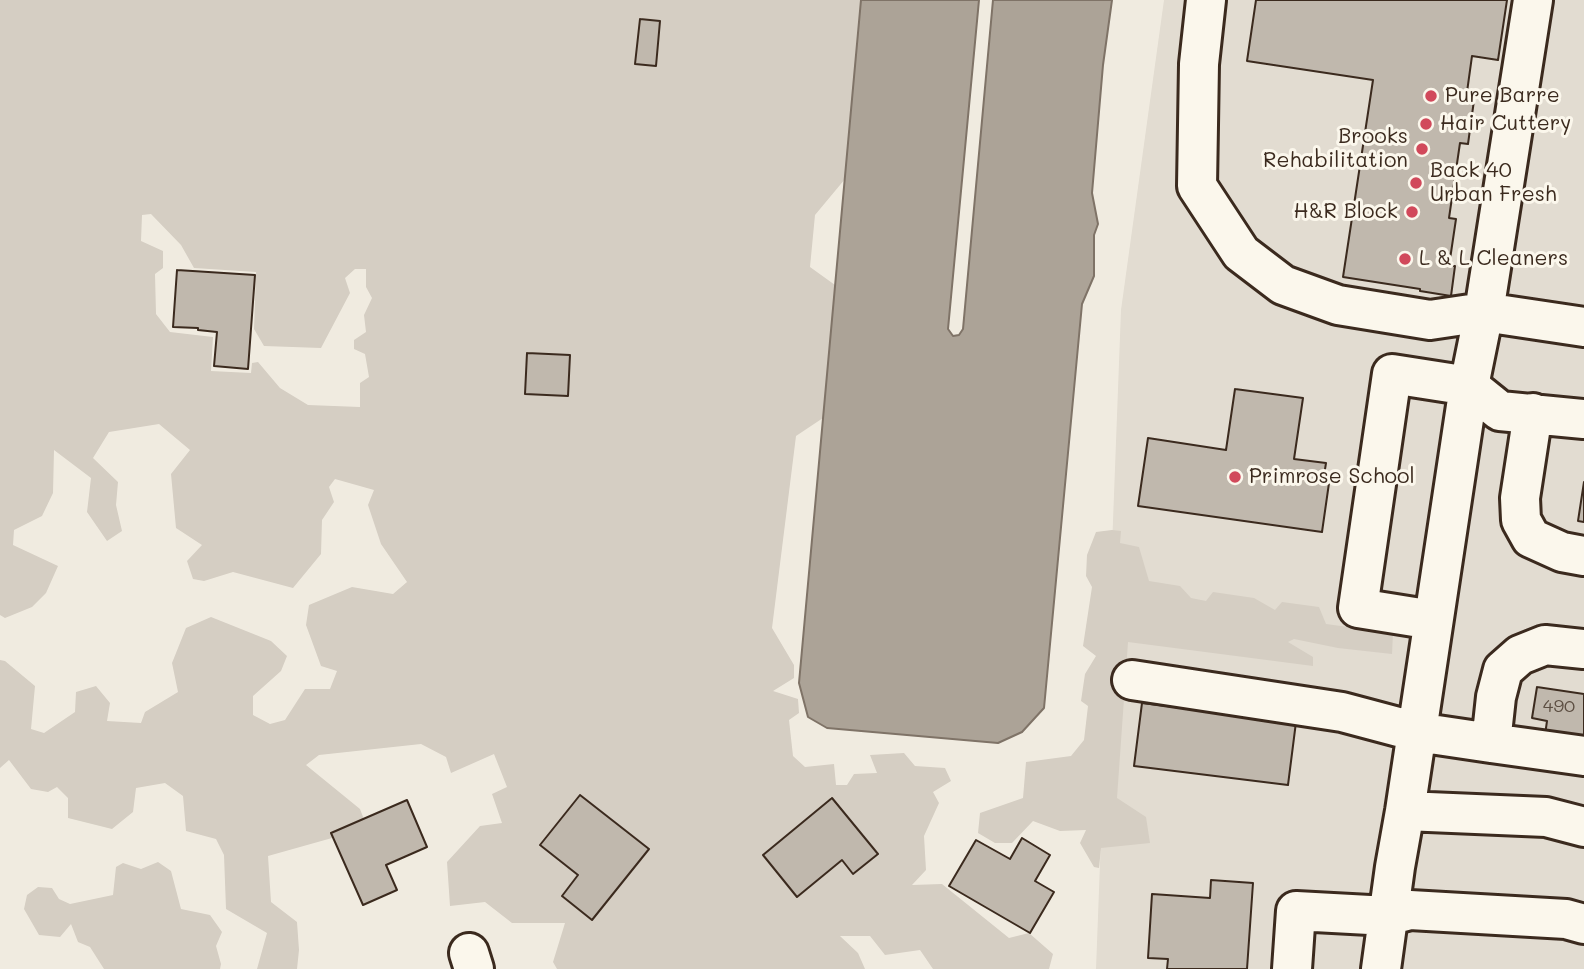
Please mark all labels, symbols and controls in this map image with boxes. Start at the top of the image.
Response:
place label: Pure Barre [1445,83,1560,109]
marker: Pure Barre [1423,88,1439,104]
place label: Hair Cuttery [1440,111,1571,137]
marker: Hair Cuttery [1418,116,1434,132]
place label: Brooks Rehabilitation [1263,124,1408,174]
marker: Brooks Rehabilitation [1414,141,1430,157]
place label: Back 40 Urban Fresh [1430,158,1557,208]
marker: Back 40 Urban Fresh [1408,175,1424,191]
place label: H&R Block [1293,199,1398,225]
marker: H&R Block [1404,204,1420,220]
place label: L & L Cleaners [1419,246,1568,272]
marker: L & L Cleaners [1397,251,1413,267]
place label: Primrose School [1249,464,1415,490]
marker: Primrose School [1227,469,1243,485]
house number: 490 [1543,695,1575,717]

